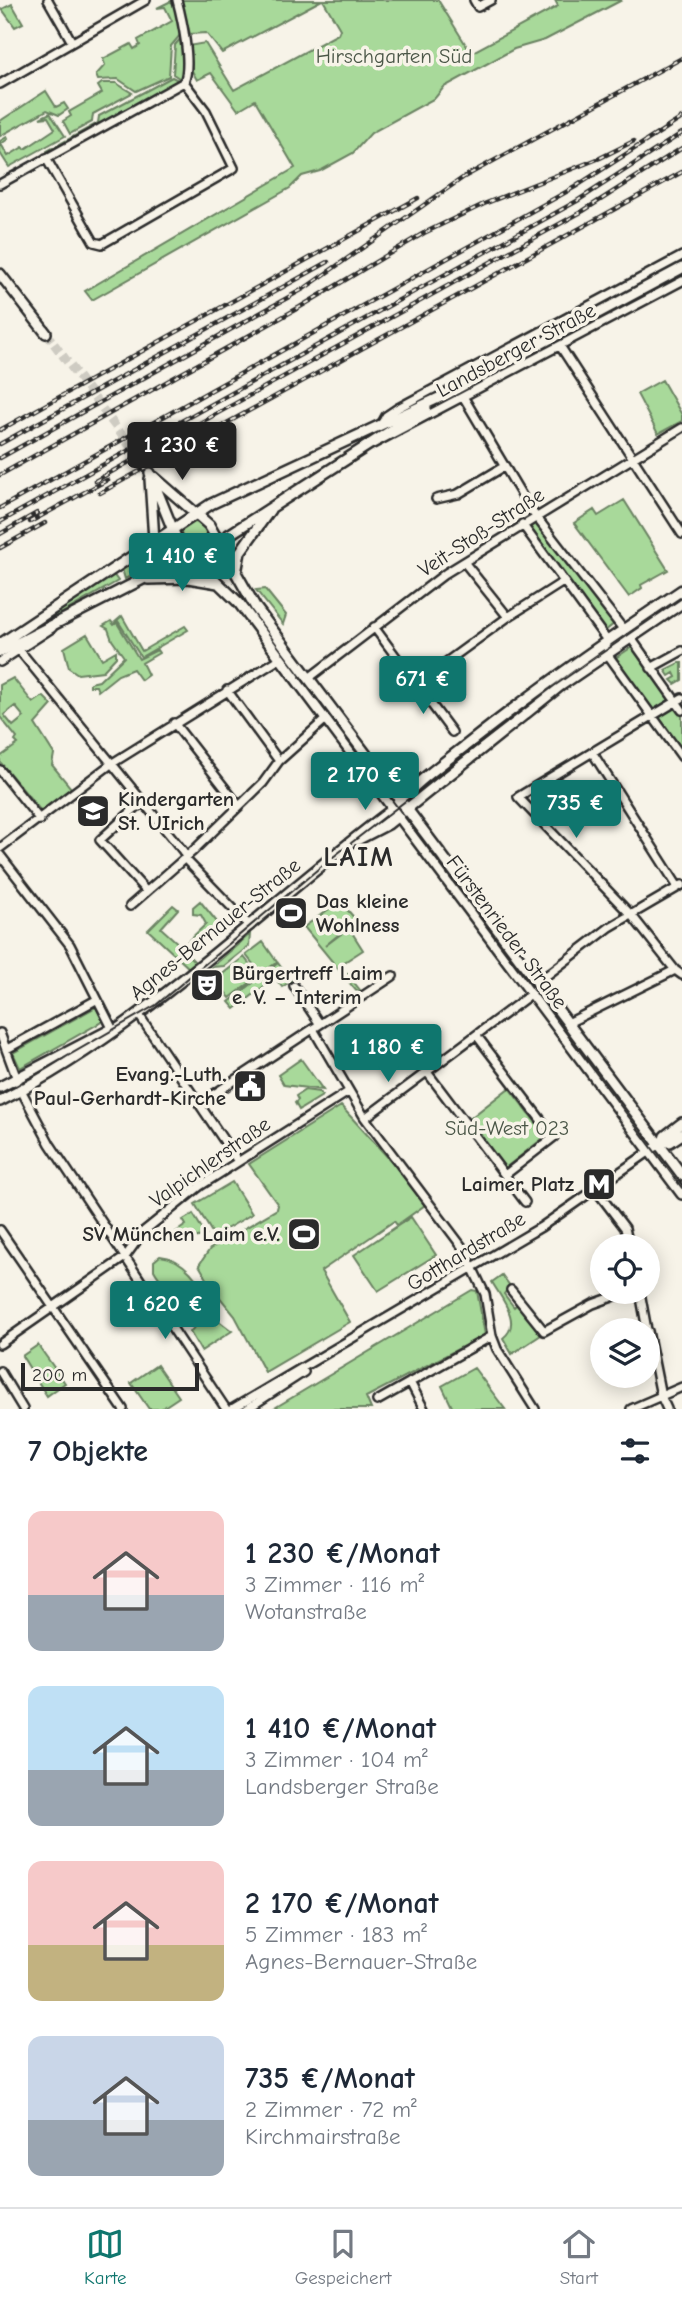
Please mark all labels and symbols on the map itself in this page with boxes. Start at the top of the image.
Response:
park label: Hirschgarten Süd [316,44,472,68]
street label: Landsberger Straße [432,298,600,402]
pin: 1 230 € [117,422,247,482]
street label: Veit-Stoß-Straße [414,482,548,582]
pin: 1 410 € [117,534,247,593]
pin: 671 € [374,656,472,716]
pin: 2 170 € [300,752,430,812]
pin: 735 € [527,780,625,840]
place label: Kindergarten St. UIrich [118,787,234,835]
school or university icon: Kindergarten St. UIrich [74,792,112,830]
district label: LAIM [323,841,395,873]
street label: Fürstenrieder Straße [441,850,573,1014]
street label: Agnes-Bernauer-Straße [125,853,305,1005]
place label: Das kleine Wohlness [316,889,408,937]
sports icon: Das kleine Wohlness [272,894,310,932]
place label: Bürgertreff Laim e. V. – Interim [232,961,383,1009]
theatre icon: Bürgertreff Laim e. V. – Interim [188,966,226,1004]
pin: 1 180 € [323,1024,453,1084]
place label: Evang.-Luth. Paul-Gerhardt-Kirche [34,1062,226,1110]
public building icon: Evang.-Luth. Paul-Gerhardt-Kirche [231,1067,269,1105]
street label: Valpichlerstraße [145,1112,275,1212]
park label: Süd-West 023 [445,1116,569,1140]
metro station icon: Laimer Platz [580,1165,618,1203]
place label: Laimer Platz [461,1172,574,1196]
street label: Gotthardstraße [402,1206,530,1296]
sports icon: SV München Laim e.V. [285,1215,323,1253]
place label: SV München Laim e.V. [83,1222,280,1246]
pin: 1 620 € [100,1282,230,1341]
scale bar [21,1360,200,1392]

